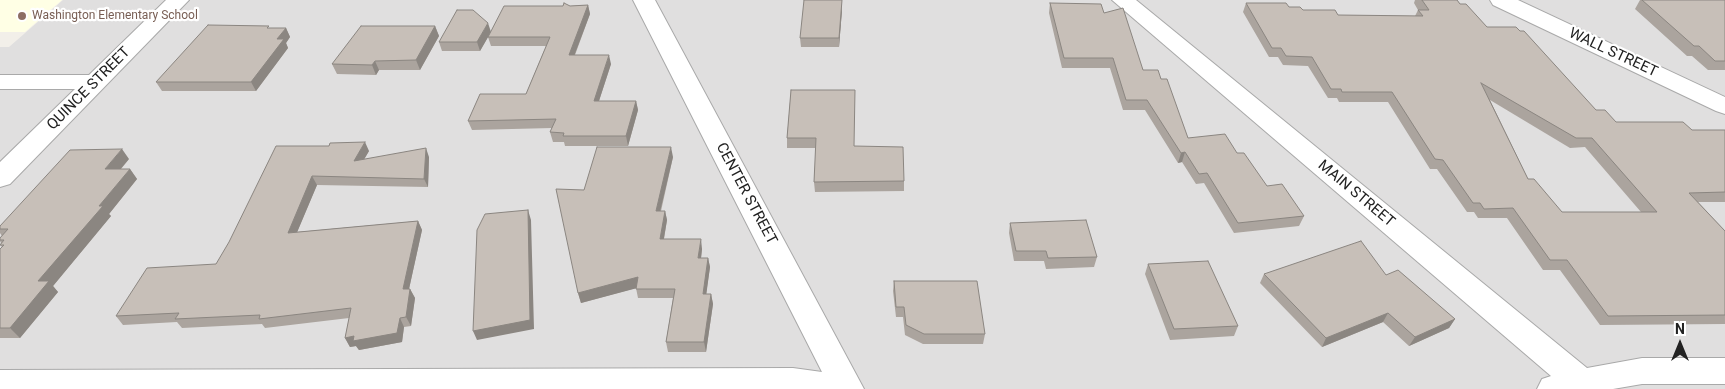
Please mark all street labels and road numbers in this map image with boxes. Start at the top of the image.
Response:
street label: WALL STREET [1566,25,1660,81]
street label: QUINCE STREET [44,44,134,134]
street label: CENTER STREET [712,140,780,248]
street label: MAIN STREET [1314,157,1398,231]

